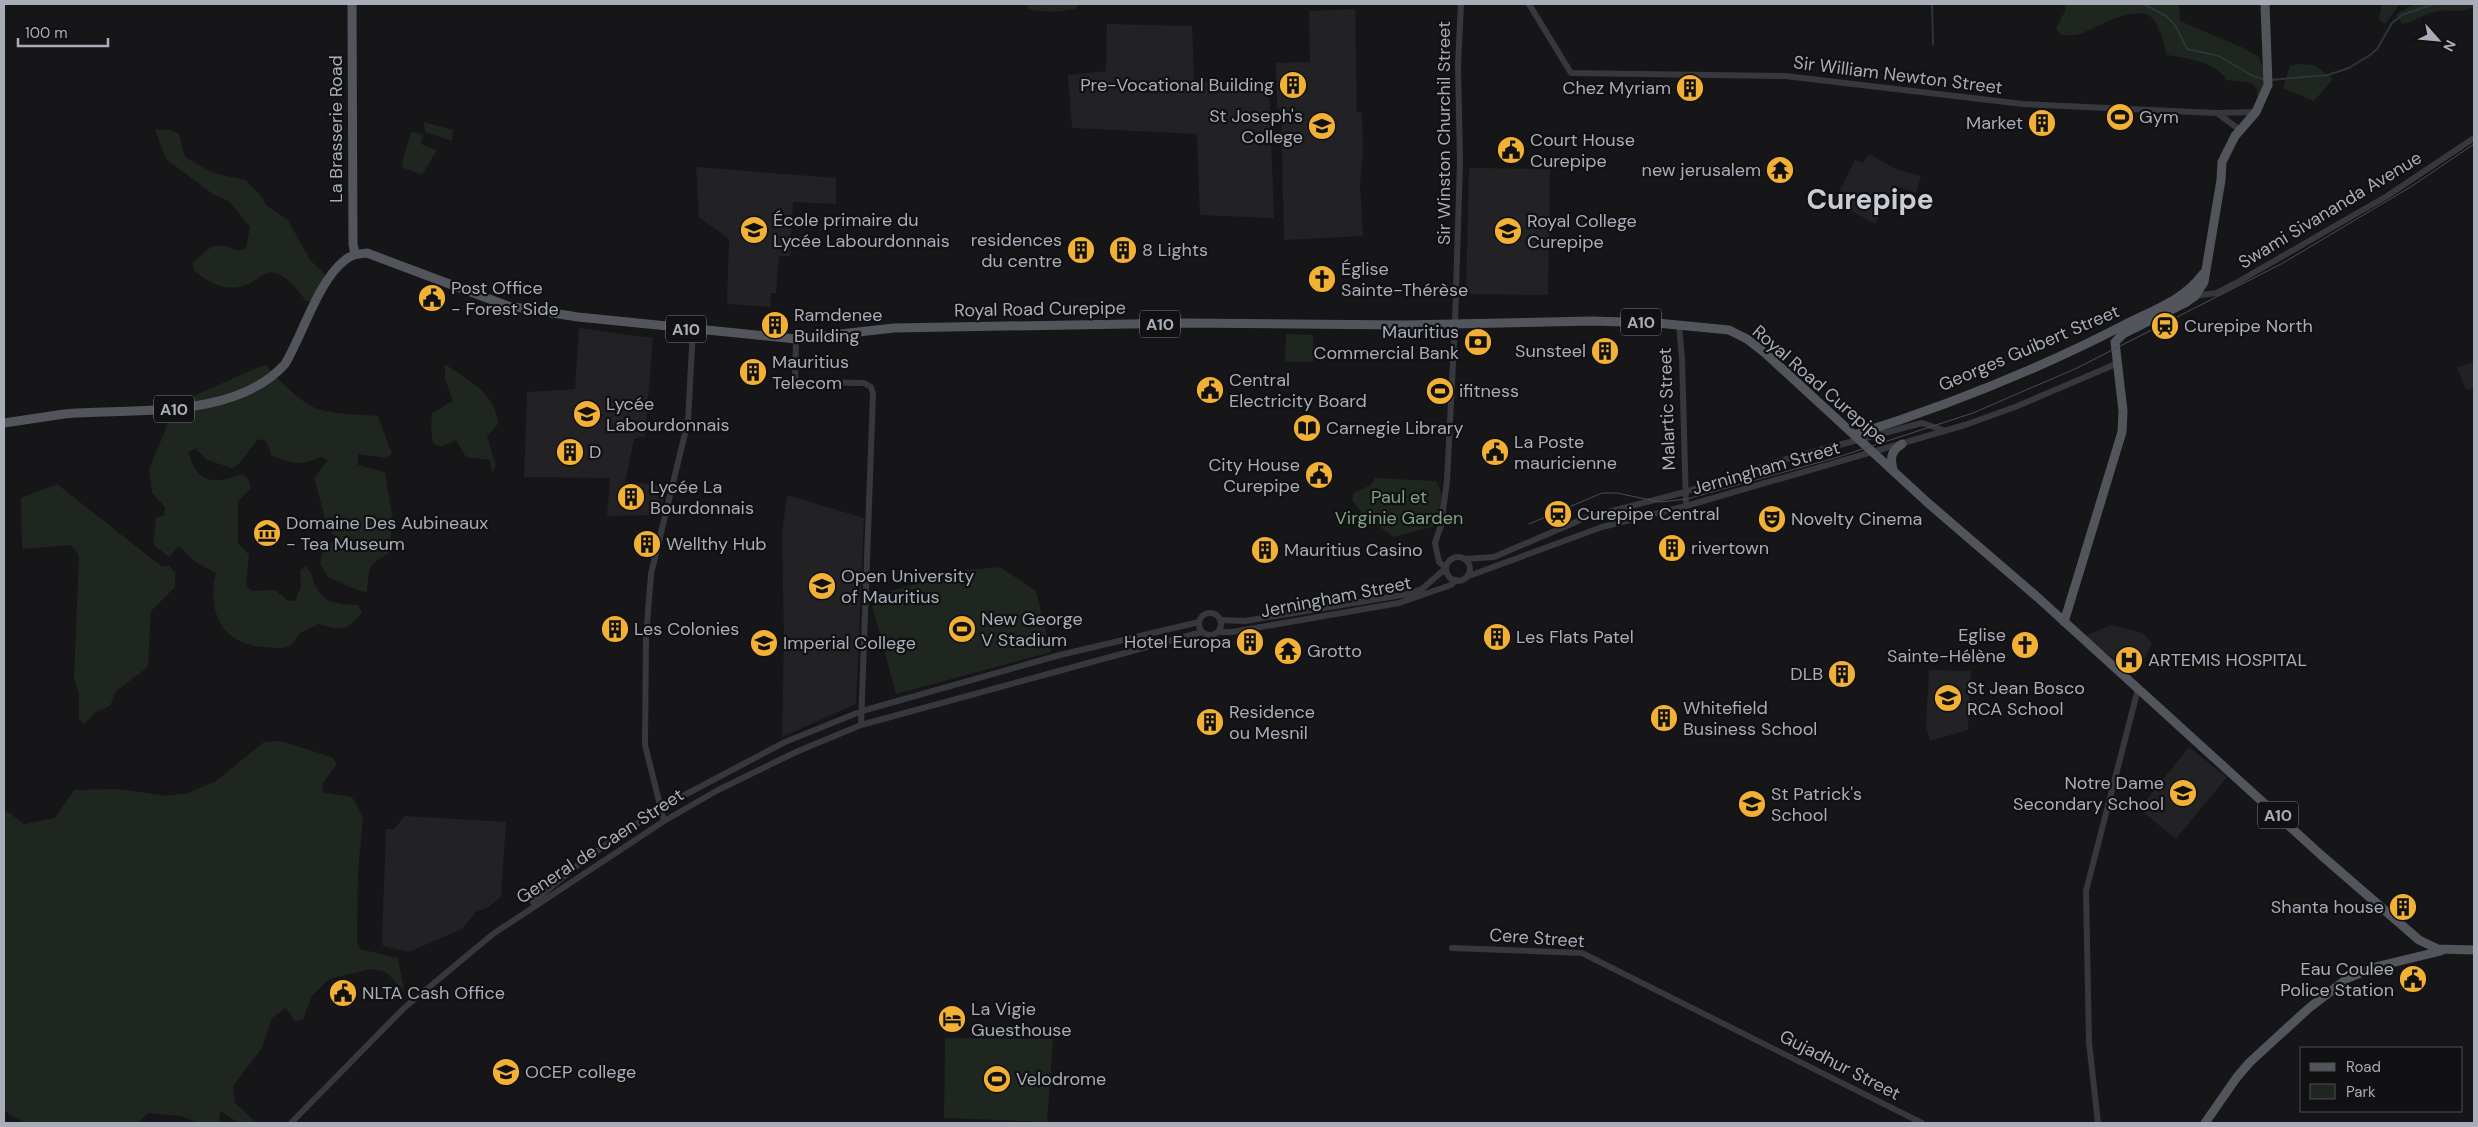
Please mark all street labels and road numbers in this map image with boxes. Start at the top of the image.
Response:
street label: Sir Winston Churchil Street [1432,21,1456,245]
street label: Sir William Newton Street [1792,50,2004,100]
street label: La Brasserie Road [324,55,348,203]
street label: Swami Sivananda Avenue [2234,146,2426,274]
street label: Royal Road Curepipe [954,296,1126,322]
street label: Georges Guibert Street [1935,299,2123,397]
road number: A10 [1621,308,1661,336]
road number: A10 [1140,310,1180,338]
road number: A10 [666,316,706,342]
street label: Royal Road Curepipe [1747,320,1893,450]
street label: Malartic Street [1653,347,1681,471]
road number: A10 [154,396,194,422]
street label: Jerningham Street [1689,435,1843,501]
street label: Jerningham Street [1259,571,1413,623]
street label: General de Caen Street [512,783,688,909]
road number: A10 [2258,802,2298,828]
street label: Cere Street [1489,923,1585,953]
street label: Gujadhur Street [1776,1024,1904,1106]

